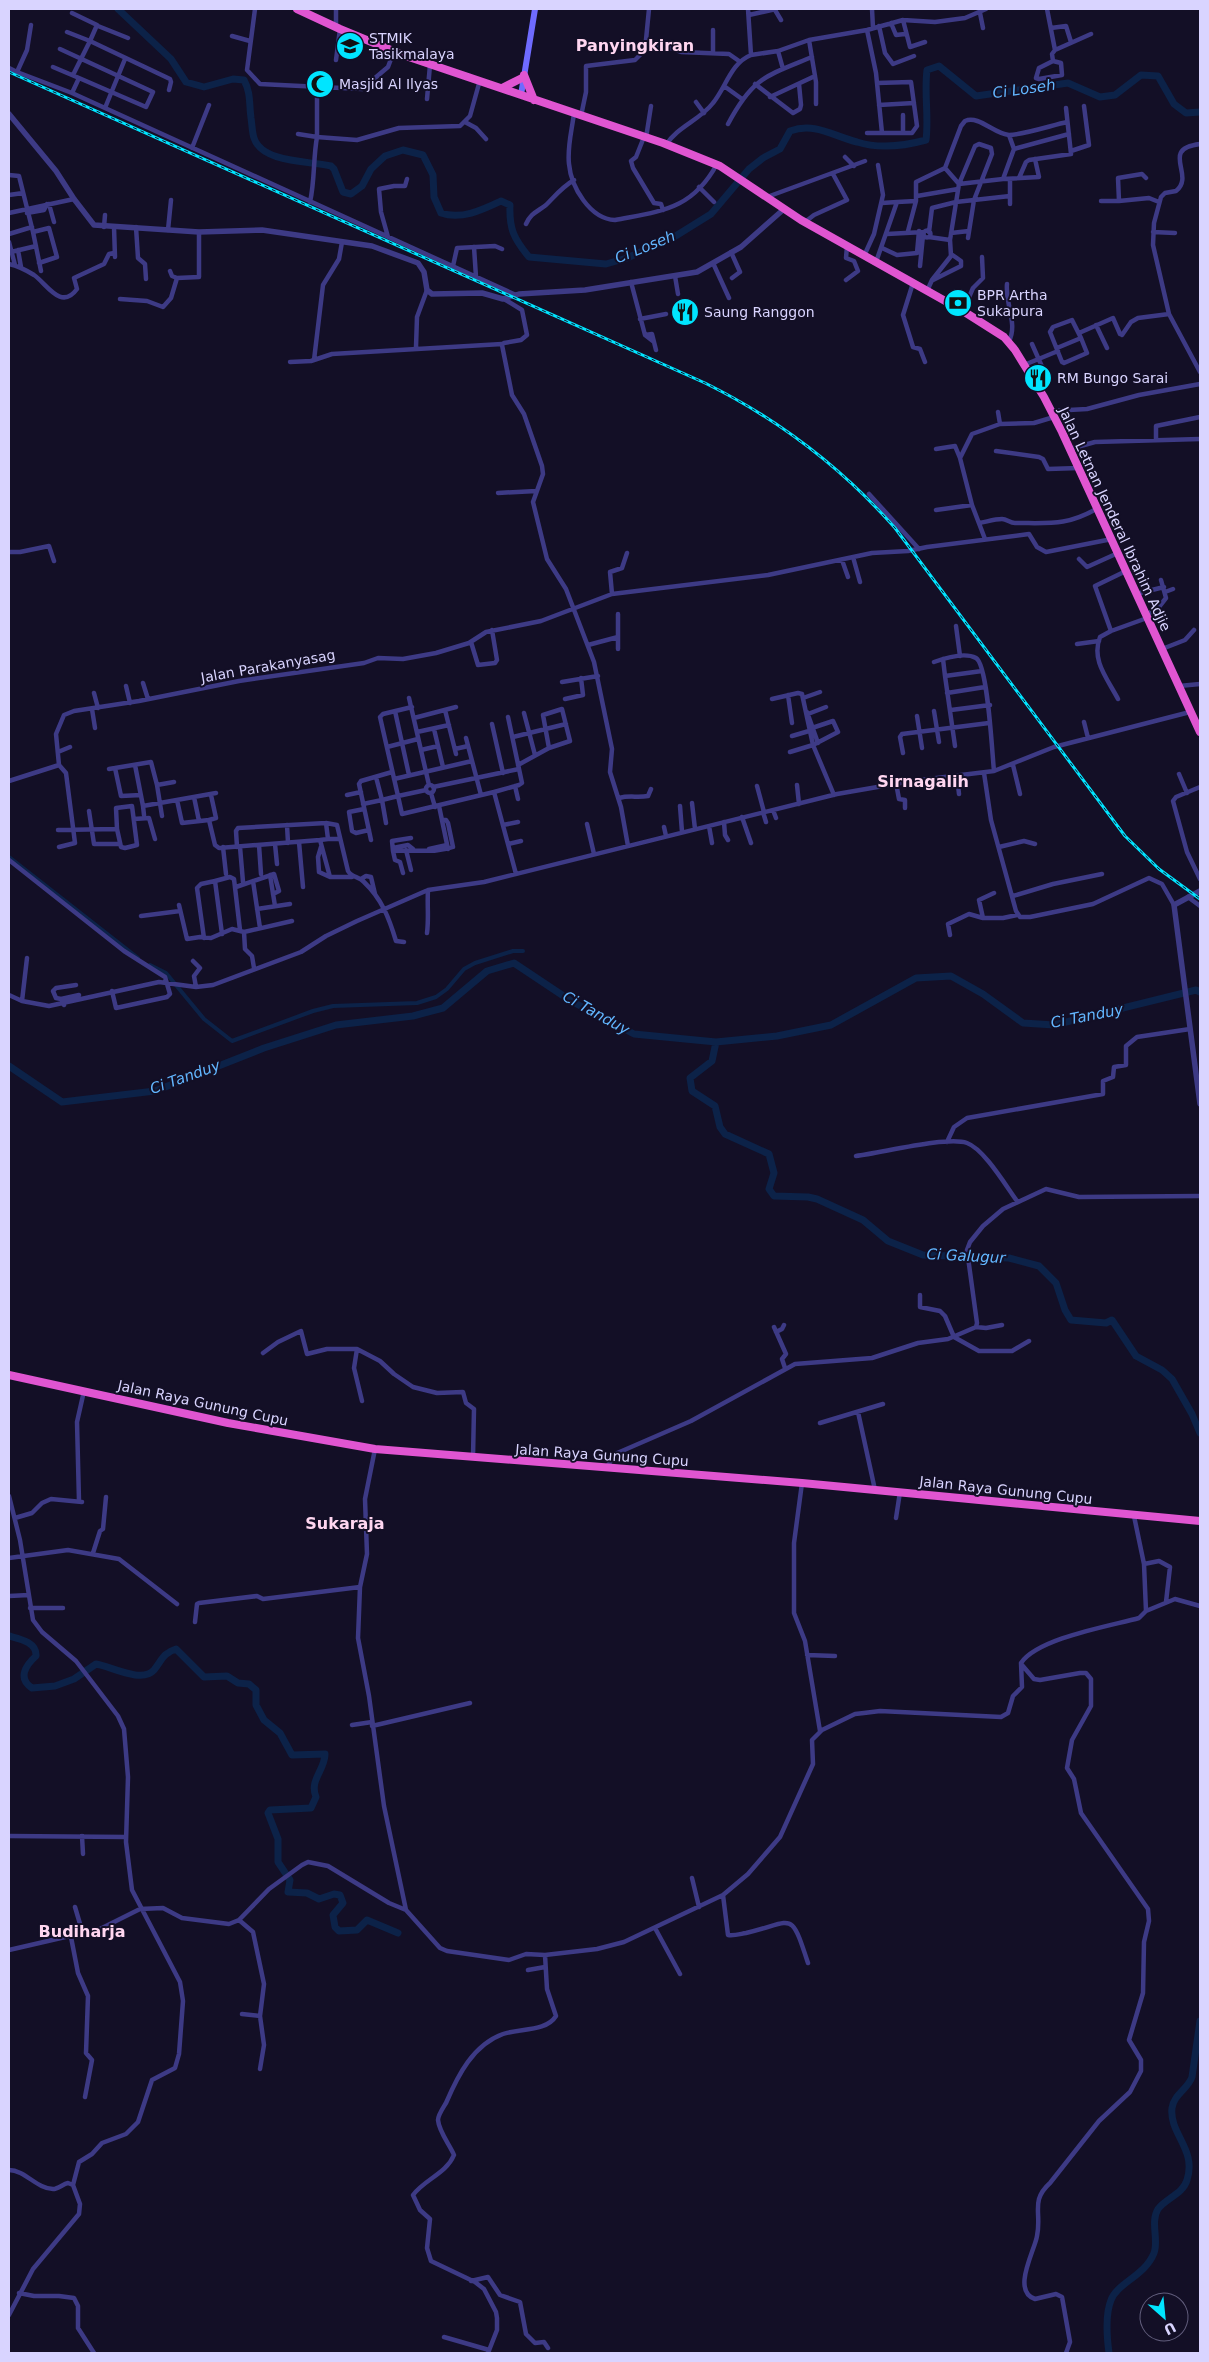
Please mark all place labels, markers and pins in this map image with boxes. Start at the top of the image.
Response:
place label: STMIK Tasikmalaya [368,30,455,62]
school or university icon: STMIK Tasikmalaya [335,31,365,61]
mosque icon: Masjid Al Ilyas [305,69,335,99]
place label: Masjid Al Ilyas [339,76,438,92]
place label: BPR Artha Sukapura [977,287,1048,319]
bank icon: BPR Artha Sukapura [943,288,973,318]
restaurant icon: Saung Ranggon [670,297,700,327]
place label: Saung Ranggon [704,304,815,320]
restaurant icon: RM Bungo Sarai [1023,363,1053,393]
place label: RM Bungo Sarai [1057,370,1168,386]

